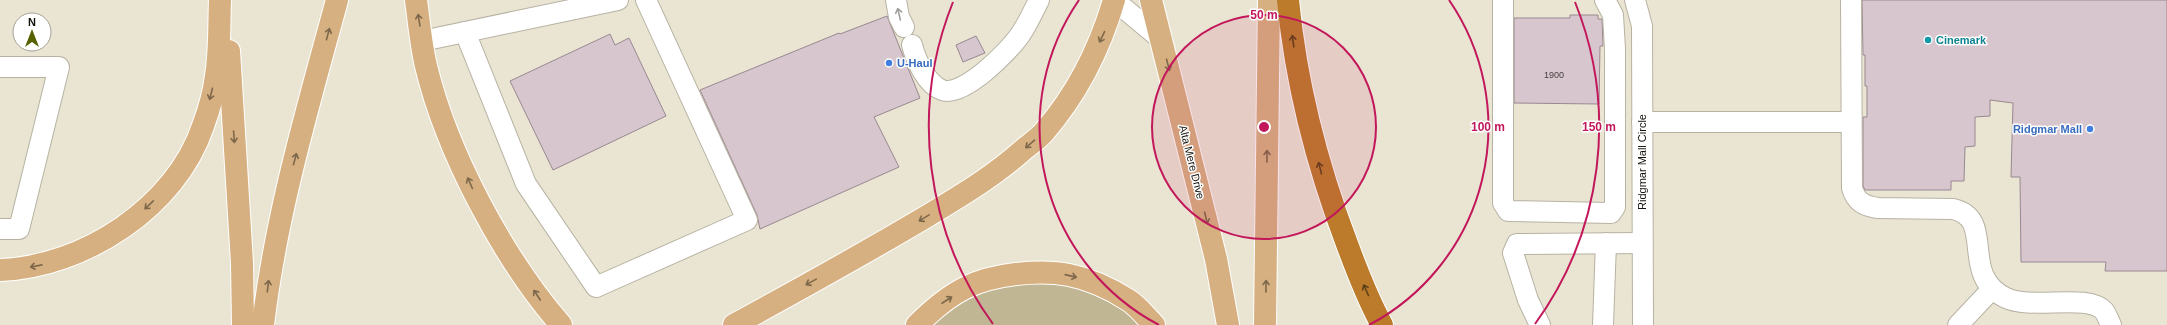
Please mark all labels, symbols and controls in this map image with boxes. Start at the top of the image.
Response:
one-way arrow [895,8,903,21]
text: 50 m [1250,8,1278,22]
north arrow [12,12,52,52]
one-way arrow [415,14,423,27]
text: N [28,16,36,28]
one-way arrow [325,27,333,40]
one-way arrow [1097,30,1105,42]
place label: Cinemark [1936,34,1987,46]
one-way arrow [1289,35,1297,48]
marker: Cinemark [1923,35,1933,45]
place label: U-Haul [897,57,932,69]
marker: U-Haul [884,58,894,68]
one-way arrow [1165,58,1172,71]
house number: 1900 [1544,70,1564,80]
one-way arrow [207,88,215,101]
street label: Ridgmar Mall Circle [1636,114,1648,210]
centre of rings [1257,120,1271,134]
text: 100 m [1471,120,1505,134]
text: 150 m [1582,120,1616,134]
place label: Ridgmar Mall [2013,123,2082,135]
street label: Alta Mere Drive [1177,124,1207,200]
marker: Ridgmar Mall [2085,124,2095,134]
one-way arrow [231,130,238,143]
one-way arrow [1025,140,1036,149]
one-way arrow [1263,150,1271,163]
one-way arrow [292,153,299,166]
one-way arrow [1316,162,1323,175]
one-way arrow [466,178,473,190]
one-way arrow [144,200,154,210]
one-way arrow [1202,212,1210,225]
one-way arrow [918,214,930,222]
one-way arrow [30,262,43,270]
one-way arrow [1064,273,1077,281]
one-way arrow [805,279,817,287]
one-way arrow [264,280,271,293]
one-way arrow [1262,280,1270,293]
one-way arrow [1362,284,1369,296]
one-way arrow [533,289,541,300]
one-way arrow [941,296,952,304]

